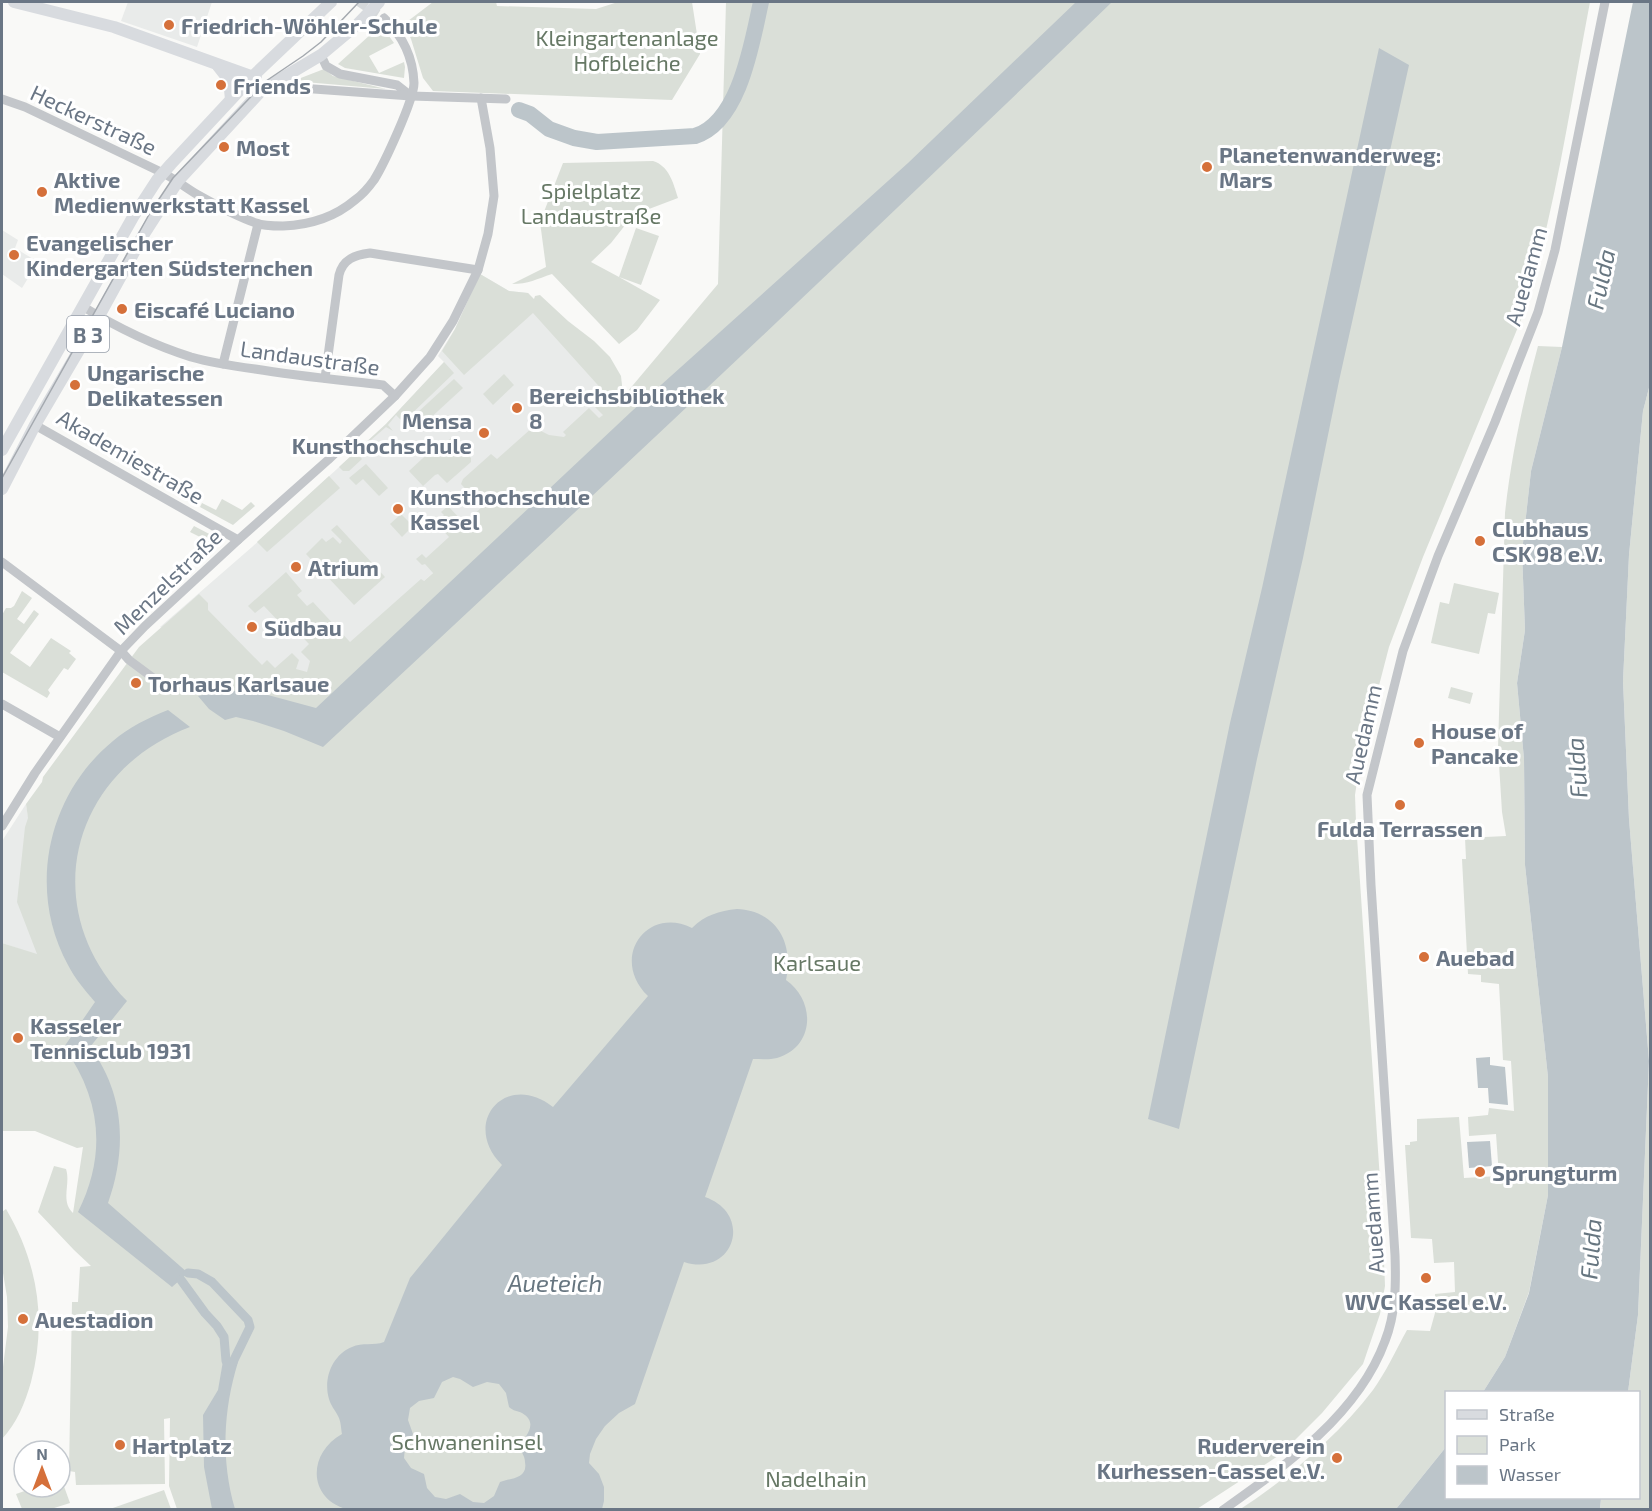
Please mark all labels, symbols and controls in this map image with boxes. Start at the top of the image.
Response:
place label: Friedrich-Wöhler-Schule [181,12,438,38]
marker: Friedrich-Wöhler-Schule [162,18,176,32]
park label: Kleingartenanlage Hofbleiche [535,24,719,75]
place label: Friends [233,72,311,98]
street label: Heckerstraße [27,78,161,160]
marker: Friends [214,78,228,92]
place label: Most [236,134,290,160]
marker: Most [217,140,231,154]
place label: Planetenwanderweg: Mars [1219,141,1441,192]
marker: Planetenwanderweg: Mars [1200,160,1214,174]
place label: Aktive Medienwerkstatt Kassel [54,166,310,217]
park label: Spielplatz Landaustraße [521,177,661,228]
marker: Aktive Medienwerkstatt Kassel [35,185,49,199]
street label: Auedamm [1499,224,1551,328]
place label: Evangelischer Kindergarten Südsternchen [26,229,313,280]
water label: Fulda [1580,246,1620,312]
marker: Evangelischer Kindergarten Südsternchen [7,248,21,262]
place label: Eiscafé Luciano [134,296,295,322]
marker: Eiscafé Luciano [115,302,129,316]
road number: B 3 [67,316,109,352]
street label: Landaustraße [239,334,381,380]
place label: Ungarische Delikatessen [87,359,223,410]
marker: Ungarische Delikatessen [68,378,82,392]
place label: Bereichsbibliothek 8 [529,382,725,433]
marker: Bereichsbibliothek 8 [510,401,524,415]
street label: Akademiestraße [53,403,209,509]
place label: Mensa Kunsthochschule [292,407,472,458]
marker: Mensa Kunsthochschule [477,426,491,440]
place label: Kunsthochschule Kassel [410,483,590,534]
marker: Kunsthochschule Kassel [391,502,405,516]
place label: Clubhaus CSK 98 e.V. [1492,515,1603,566]
street label: Menzelstraße [107,523,227,639]
marker: Clubhaus CSK 98 e.V. [1473,534,1487,548]
place label: Atrium [308,554,379,580]
marker: Atrium [289,560,303,574]
place label: Südbau [264,614,342,640]
marker: Südbau [245,620,259,634]
place label: Torhaus Karlsaue [148,670,329,696]
marker: Torhaus Karlsaue [129,676,143,690]
street label: Auedamm [1338,682,1386,786]
place label: House of Pancake [1431,717,1524,768]
marker: House of Pancake [1412,736,1426,750]
water label: Fulda [1559,737,1593,799]
marker: Fulda Terrassen [1393,798,1407,812]
place label: Fulda Terrassen [1317,815,1483,841]
place label: Auebad [1436,944,1515,970]
park label: Karlsaue [773,949,861,975]
marker: Auebad [1417,950,1431,964]
place label: Kasseler Tennisclub 1931 [30,1012,191,1063]
marker: Kasseler Tennisclub 1931 [11,1031,25,1045]
place label: Sprungturm [1492,1159,1617,1185]
marker: Sprungturm [1473,1165,1487,1179]
street label: Auedamm [1355,1172,1389,1274]
water label: Fulda [1573,1218,1607,1280]
water label: Aueteich [507,1268,602,1297]
marker: WVC Kassel e.V. [1419,1271,1433,1285]
place label: WVC Kassel e.V. [1345,1288,1507,1314]
place label: Auestadion [35,1306,153,1332]
marker: Auestadion [16,1312,30,1326]
legend [1445,1391,1640,1499]
text: Straße [1499,1403,1555,1425]
park label: Schwaneninsel [391,1428,543,1454]
place label: Hartplatz [132,1432,232,1458]
place label: Ruderverein Kurhessen-Cassel e.V. [1097,1432,1325,1483]
text: Park [1499,1433,1536,1455]
marker: Hartplatz [113,1438,127,1452]
north arrow [12,1439,72,1499]
text: N [36,1444,48,1463]
marker: Ruderverein Kurhessen-Cassel e.V. [1330,1451,1344,1465]
text: Wasser [1499,1463,1561,1485]
park label: Nadelhain [765,1465,867,1491]

